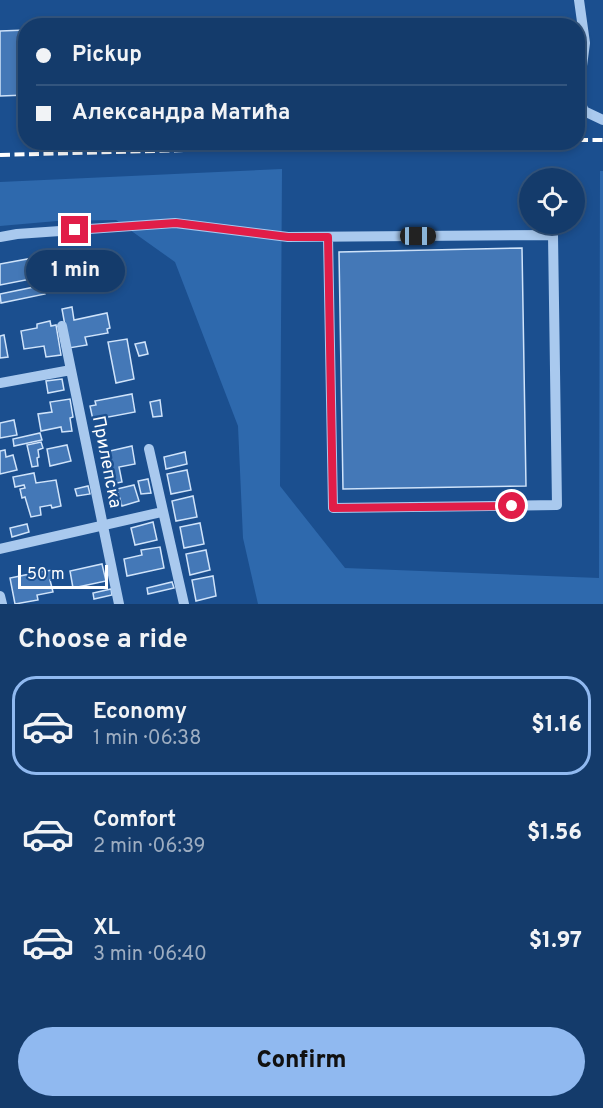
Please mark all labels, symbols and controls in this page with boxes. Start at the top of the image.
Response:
text: Pickup [72,42,142,69]
text: Александра Матића [72,100,290,127]
map controls [519,168,585,234]
button: locate [519,168,585,234]
route end [61,216,88,243]
car [400,227,436,245]
callout: 1 min [26,251,124,293]
text: 1 min [51,258,100,284]
street label: Прилепска [86,414,126,510]
route start [498,492,525,519]
scale bar [18,562,108,590]
text: 50 m [27,565,65,585]
text: Choose a ride [18,623,188,657]
icon: car [21,699,75,753]
text: Economy [93,699,187,726]
text: $1.16 [531,712,582,739]
text: 1 min · 06:38 [93,726,201,752]
icon: car [21,807,75,861]
text: Comfort [93,807,176,834]
text: $1.56 [527,820,582,847]
text: 2 min · 06:39 [93,834,205,860]
icon: car [21,915,75,969]
text: XL [93,915,120,942]
text: $1.97 [529,928,582,955]
text: 3 min · 06:40 [93,942,207,968]
button: Confirm [18,1027,585,1096]

